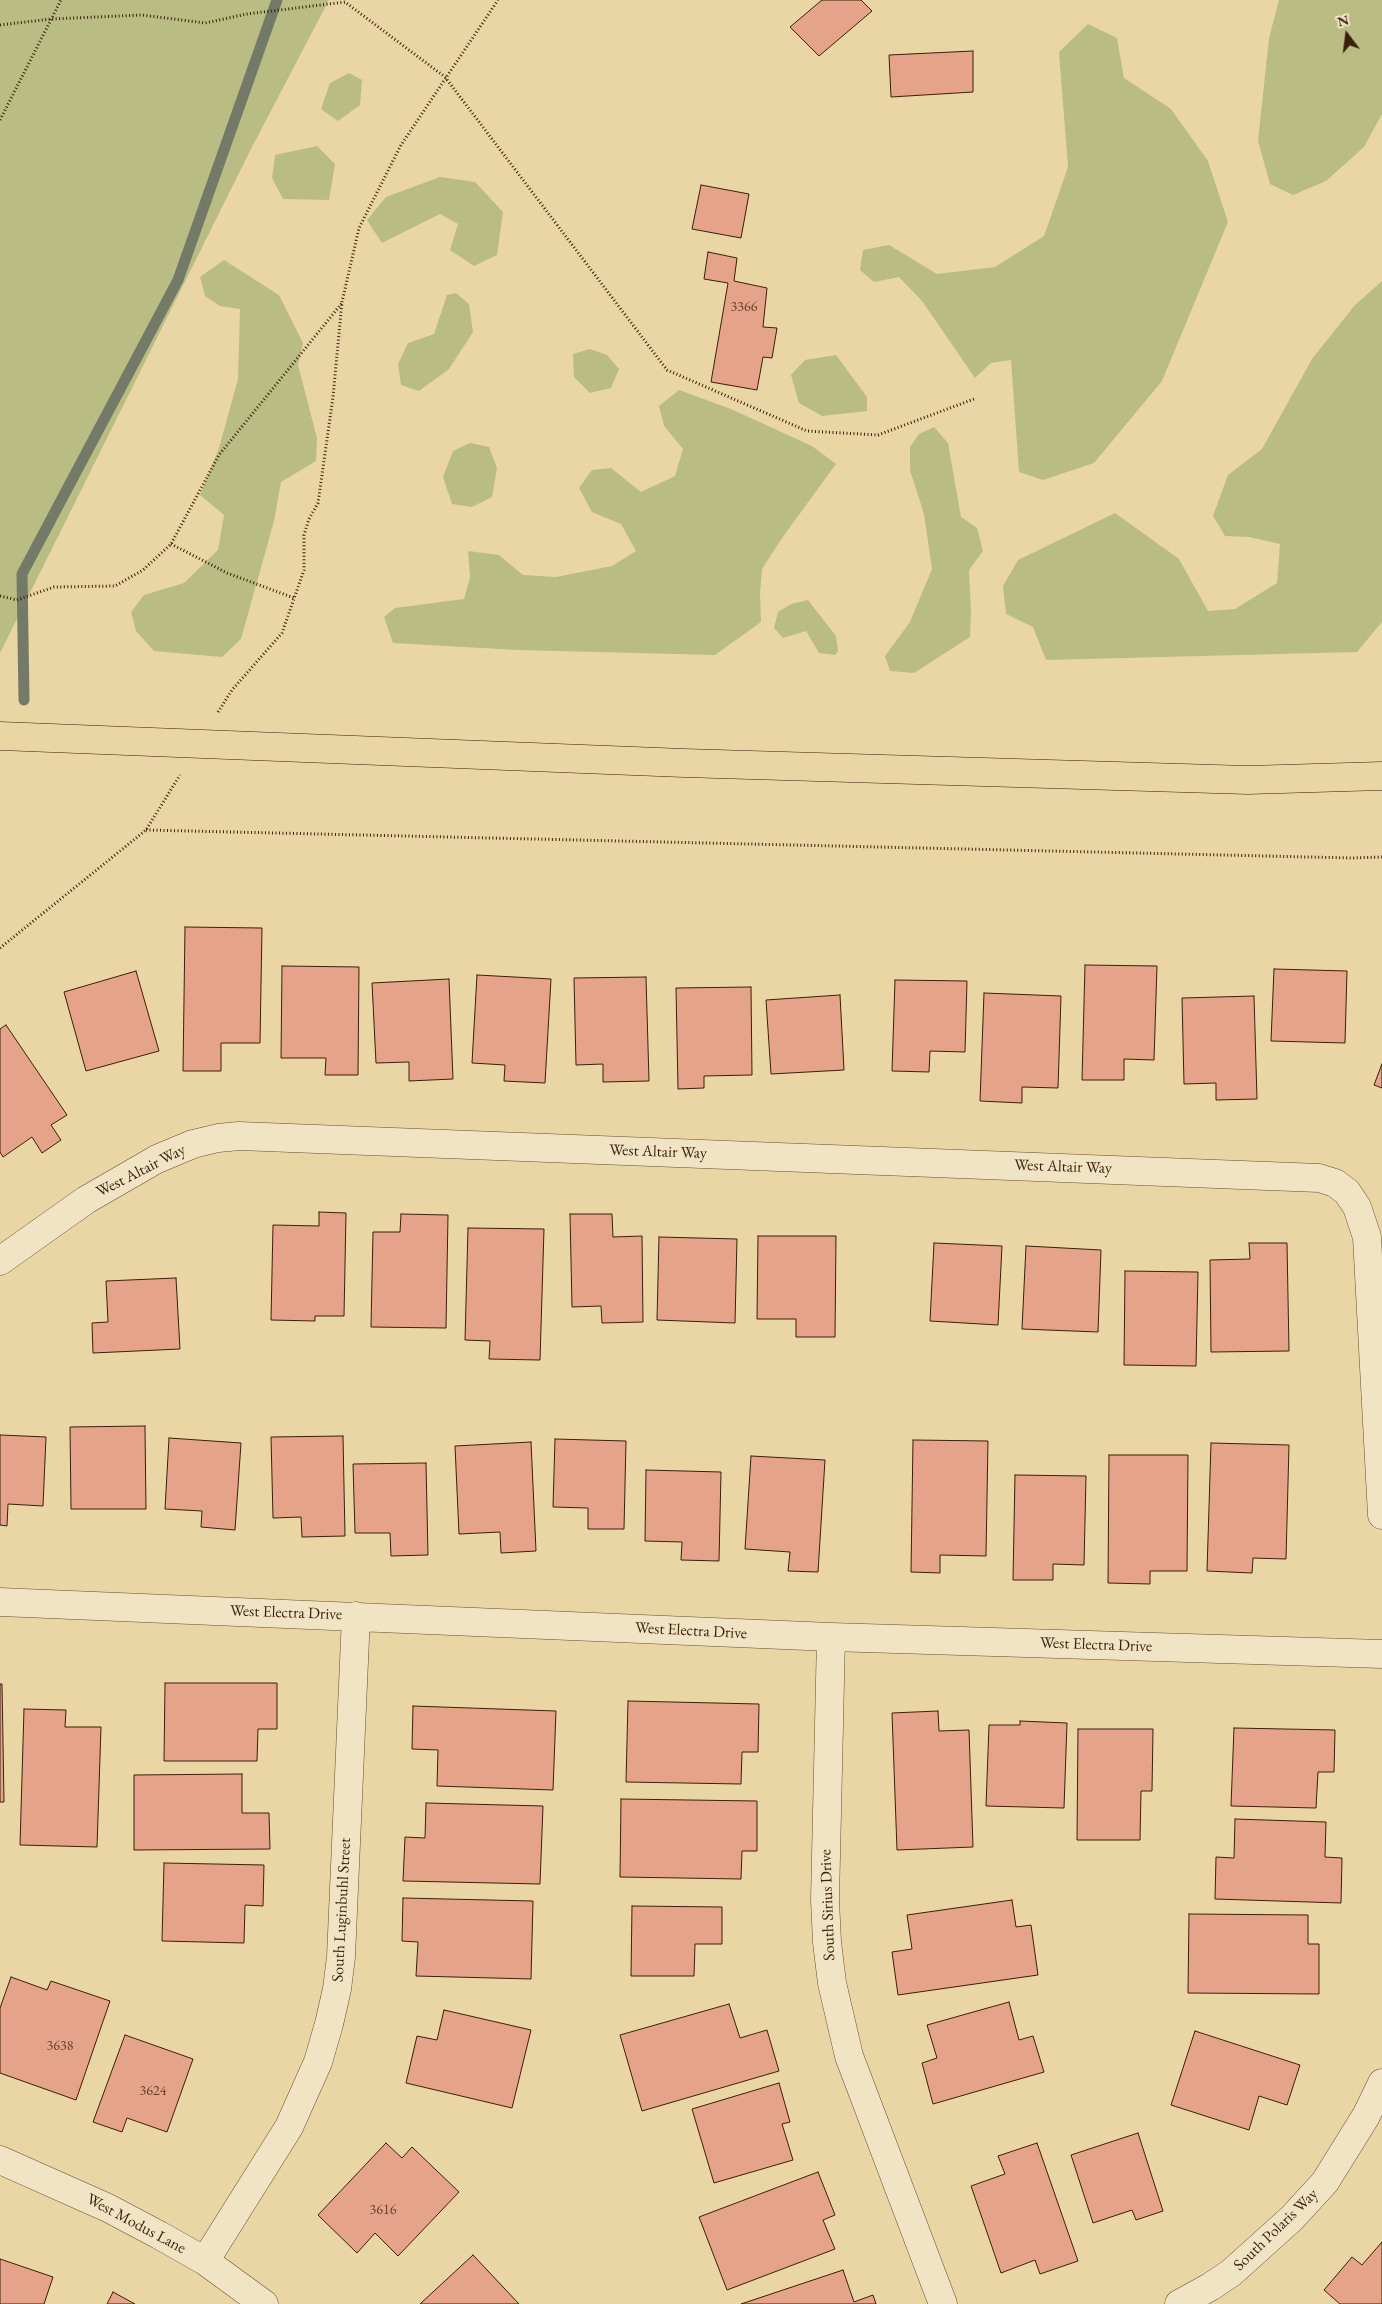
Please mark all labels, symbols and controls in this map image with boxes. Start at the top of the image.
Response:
north arrow [1322,10,1372,60]
text: N [1335,10,1351,31]
house number: 3366 [731,299,757,315]
street label: West Altair Way [93,1140,189,1202]
street label: West Altair Way [609,1141,707,1163]
street label: West Altair Way [1014,1156,1112,1178]
street label: West Electra Drive [230,1601,342,1625]
street label: West Electra Drive [634,1618,748,1644]
street label: West Electra Drive [1040,1633,1152,1657]
street label: South Luginbuhl Street [329,1837,355,1983]
street label: South Sirius Drive [816,1849,840,1961]
house number: 3638 [47,2038,73,2054]
house number: 3624 [140,2083,166,2099]
street label: South Polaris Way [1230,2185,1322,2275]
street label: West Modus Lane [83,2190,189,2258]
house number: 3616 [370,2202,396,2218]

